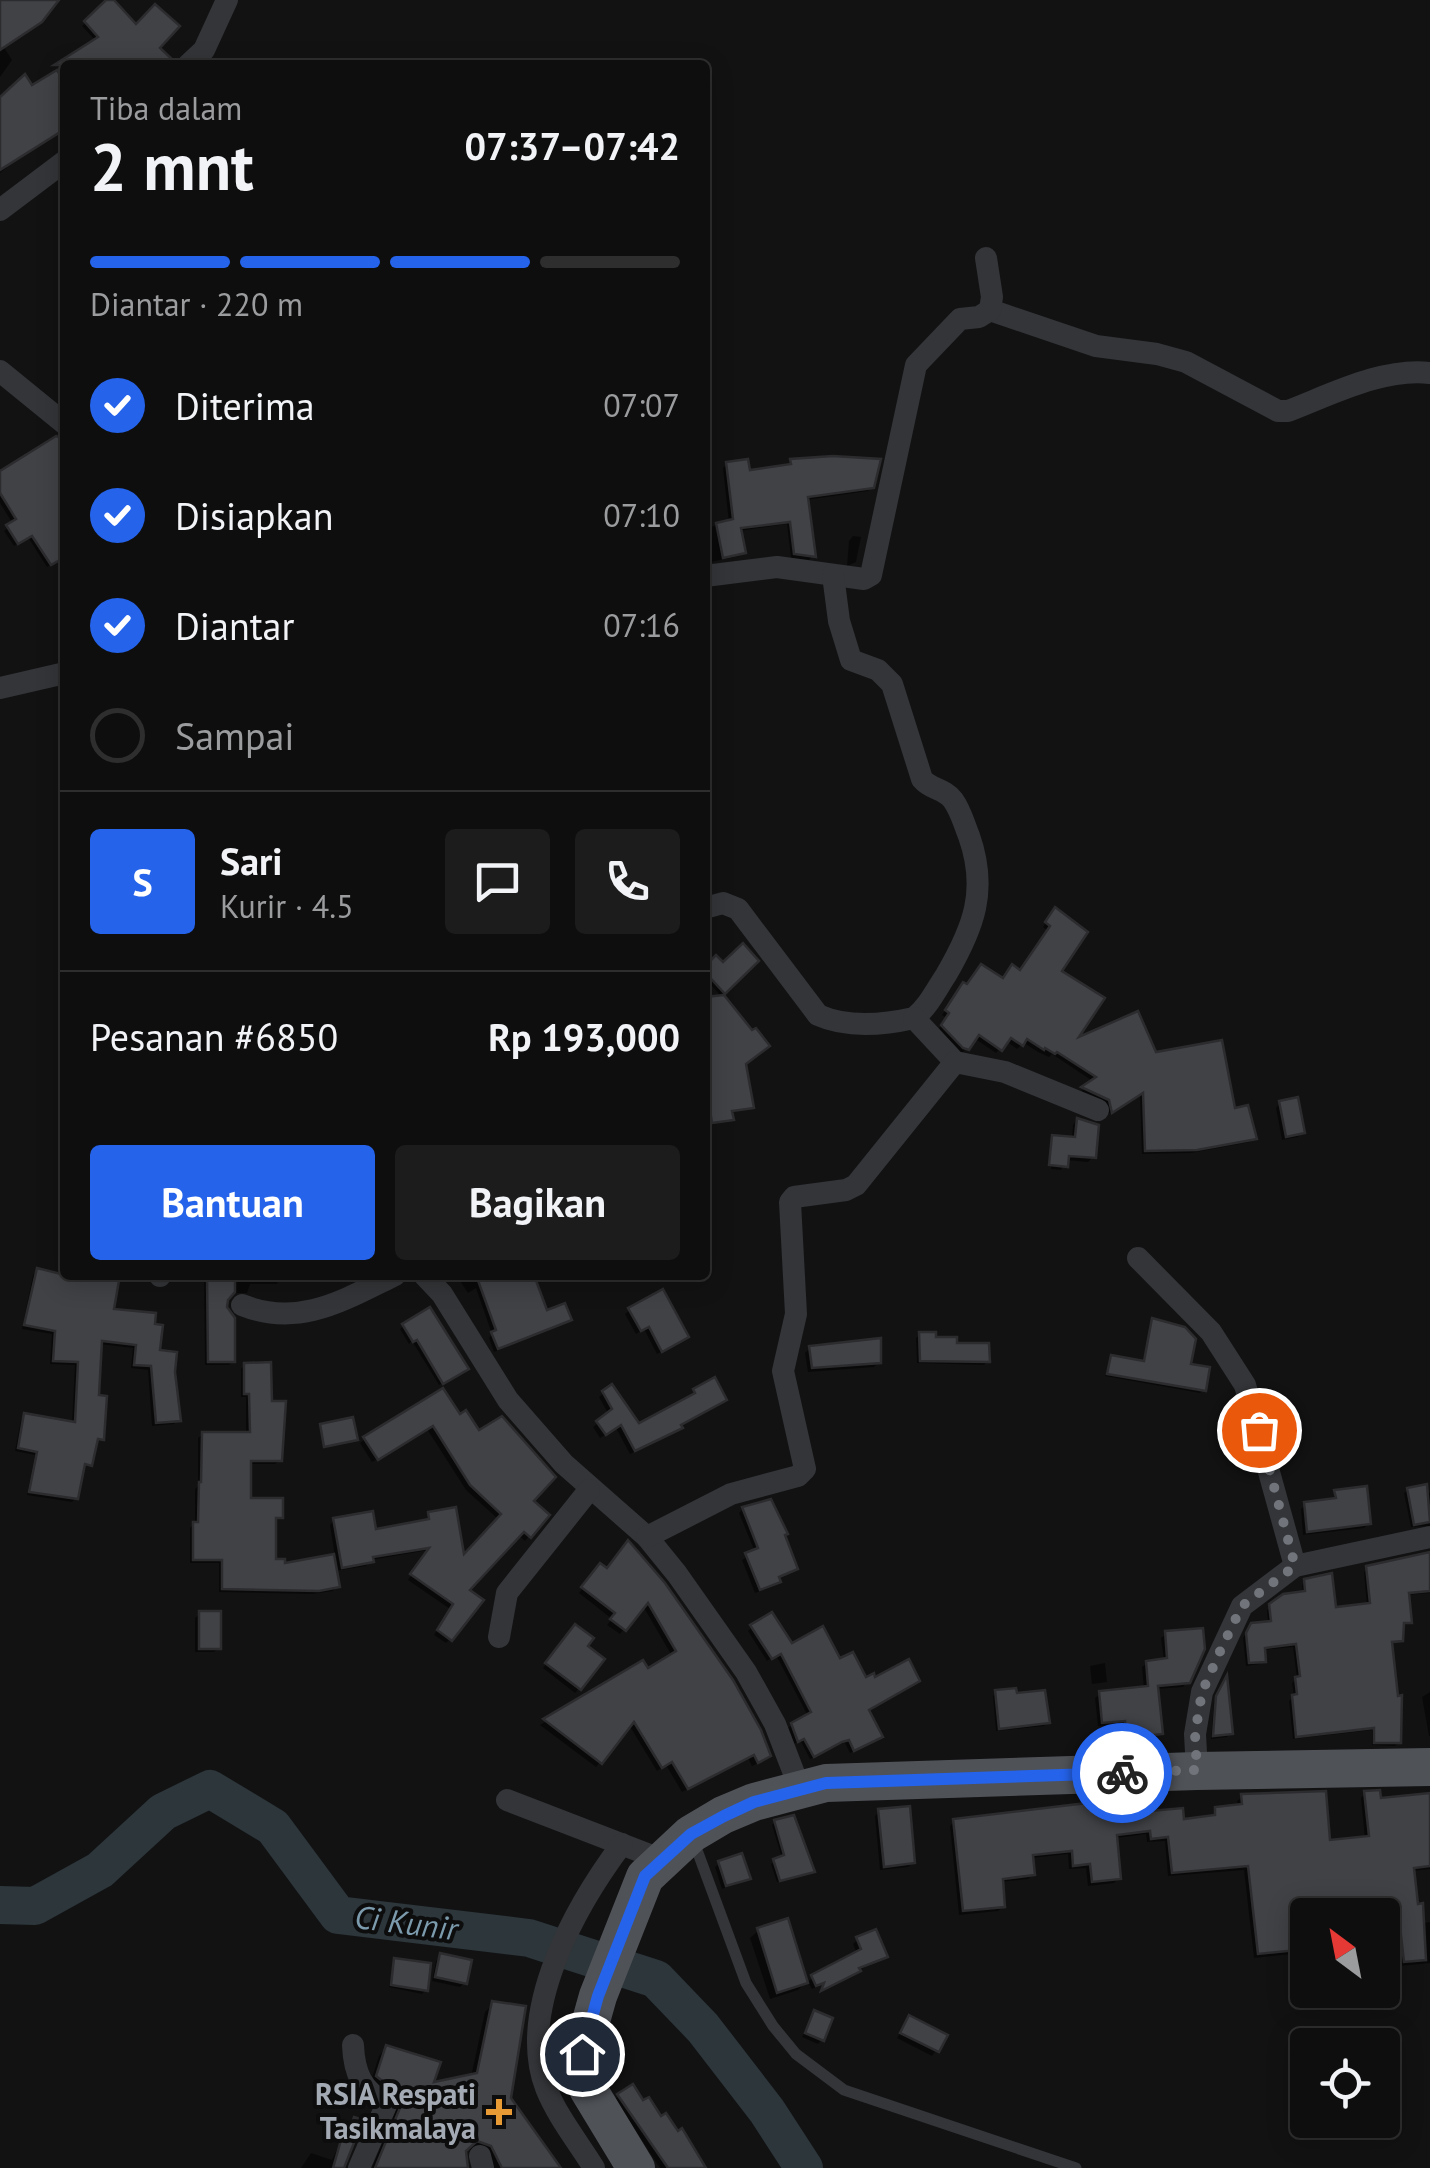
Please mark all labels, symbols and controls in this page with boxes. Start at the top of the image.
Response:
text: Tiba dalam [90,87,242,129]
text: 07:37–07:42 [465,121,680,170]
text: 2 mnt [90,124,254,208]
text: Diantar · 220 m [90,283,303,325]
icon: check [90,378,145,433]
text: Diterima [175,381,315,430]
text: 07:07 [603,384,680,426]
icon: check [90,488,145,543]
text: Disiapkan [175,491,333,540]
text: 07:10 [603,494,680,536]
icon: check [90,598,145,653]
text: Diantar [175,601,294,650]
text: 07:16 [603,604,680,646]
text: Sampai [175,711,294,760]
button: chat [445,829,550,934]
button: phone [575,829,680,934]
text: Sari [220,836,283,885]
text: S [132,857,153,906]
text: Kurir · 4.5 [220,885,354,927]
text: Pesanan #6850 [90,1012,338,1061]
text: Rp 193,000 [488,1012,680,1061]
button: Bantuan [90,1145,375,1260]
button: Bagikan [395,1145,680,1260]
pin [1217,1388,1302,1473]
icon: bag [1232,1403,1287,1458]
courier [1072,1723,1172,1823]
icon: bike [1095,1746,1150,1801]
water label: Ci Kunir [352,1895,462,1949]
north arrow [1290,1898,1400,2008]
map controls [1290,1898,1400,2138]
pin [540,2012,625,2097]
icon: home [555,2027,610,2082]
button: locate [1290,2028,1400,2138]
place label: RSIA Respati Tasikmalaya [315,2074,476,2147]
marker: RSIA Respati Tasikmalaya [486,2099,512,2125]

